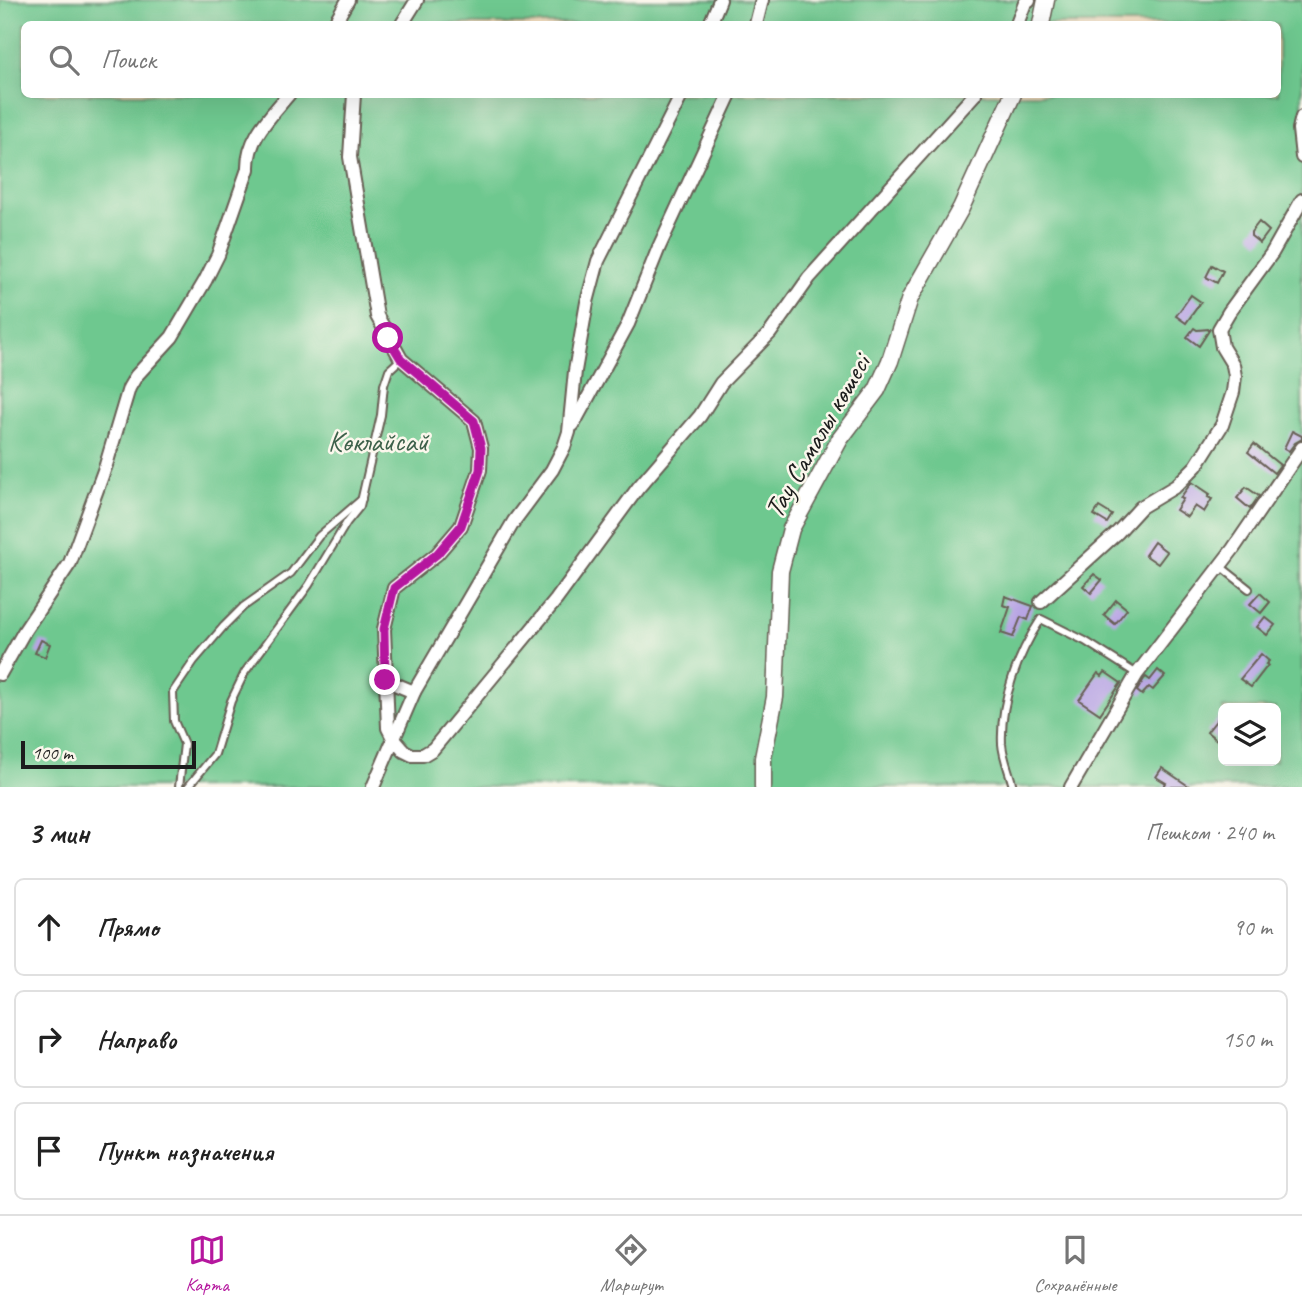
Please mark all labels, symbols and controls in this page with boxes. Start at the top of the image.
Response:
search box [21,21,1281,98]
icon: search [45,41,83,79]
text: Поиск [101,43,156,76]
route start [372,322,403,353]
street label: Тау Самалы көшесі [756,345,880,524]
park label: Көклайсай [328,424,429,459]
route end [369,664,400,695]
map controls [1218,703,1281,766]
button: layers [1218,703,1281,766]
scale bar [21,738,196,770]
text: 100 m [32,741,73,765]
text: 3 мин [28,814,89,852]
text: Пешком · 240 m [1146,818,1274,847]
icon: ahead [30,908,68,946]
text: Прямо [97,911,159,944]
text: 90 m [1233,913,1272,942]
icon: right [30,1020,68,1058]
text: Направо [97,1023,176,1056]
text: 150 m [1223,1025,1272,1054]
icon: arrive [30,1132,68,1170]
text: Пункт назначения [97,1135,273,1168]
tab: Карта [186,1231,229,1297]
tab: Маршрут [600,1231,663,1297]
tab: Сохранённые [1034,1231,1116,1297]

